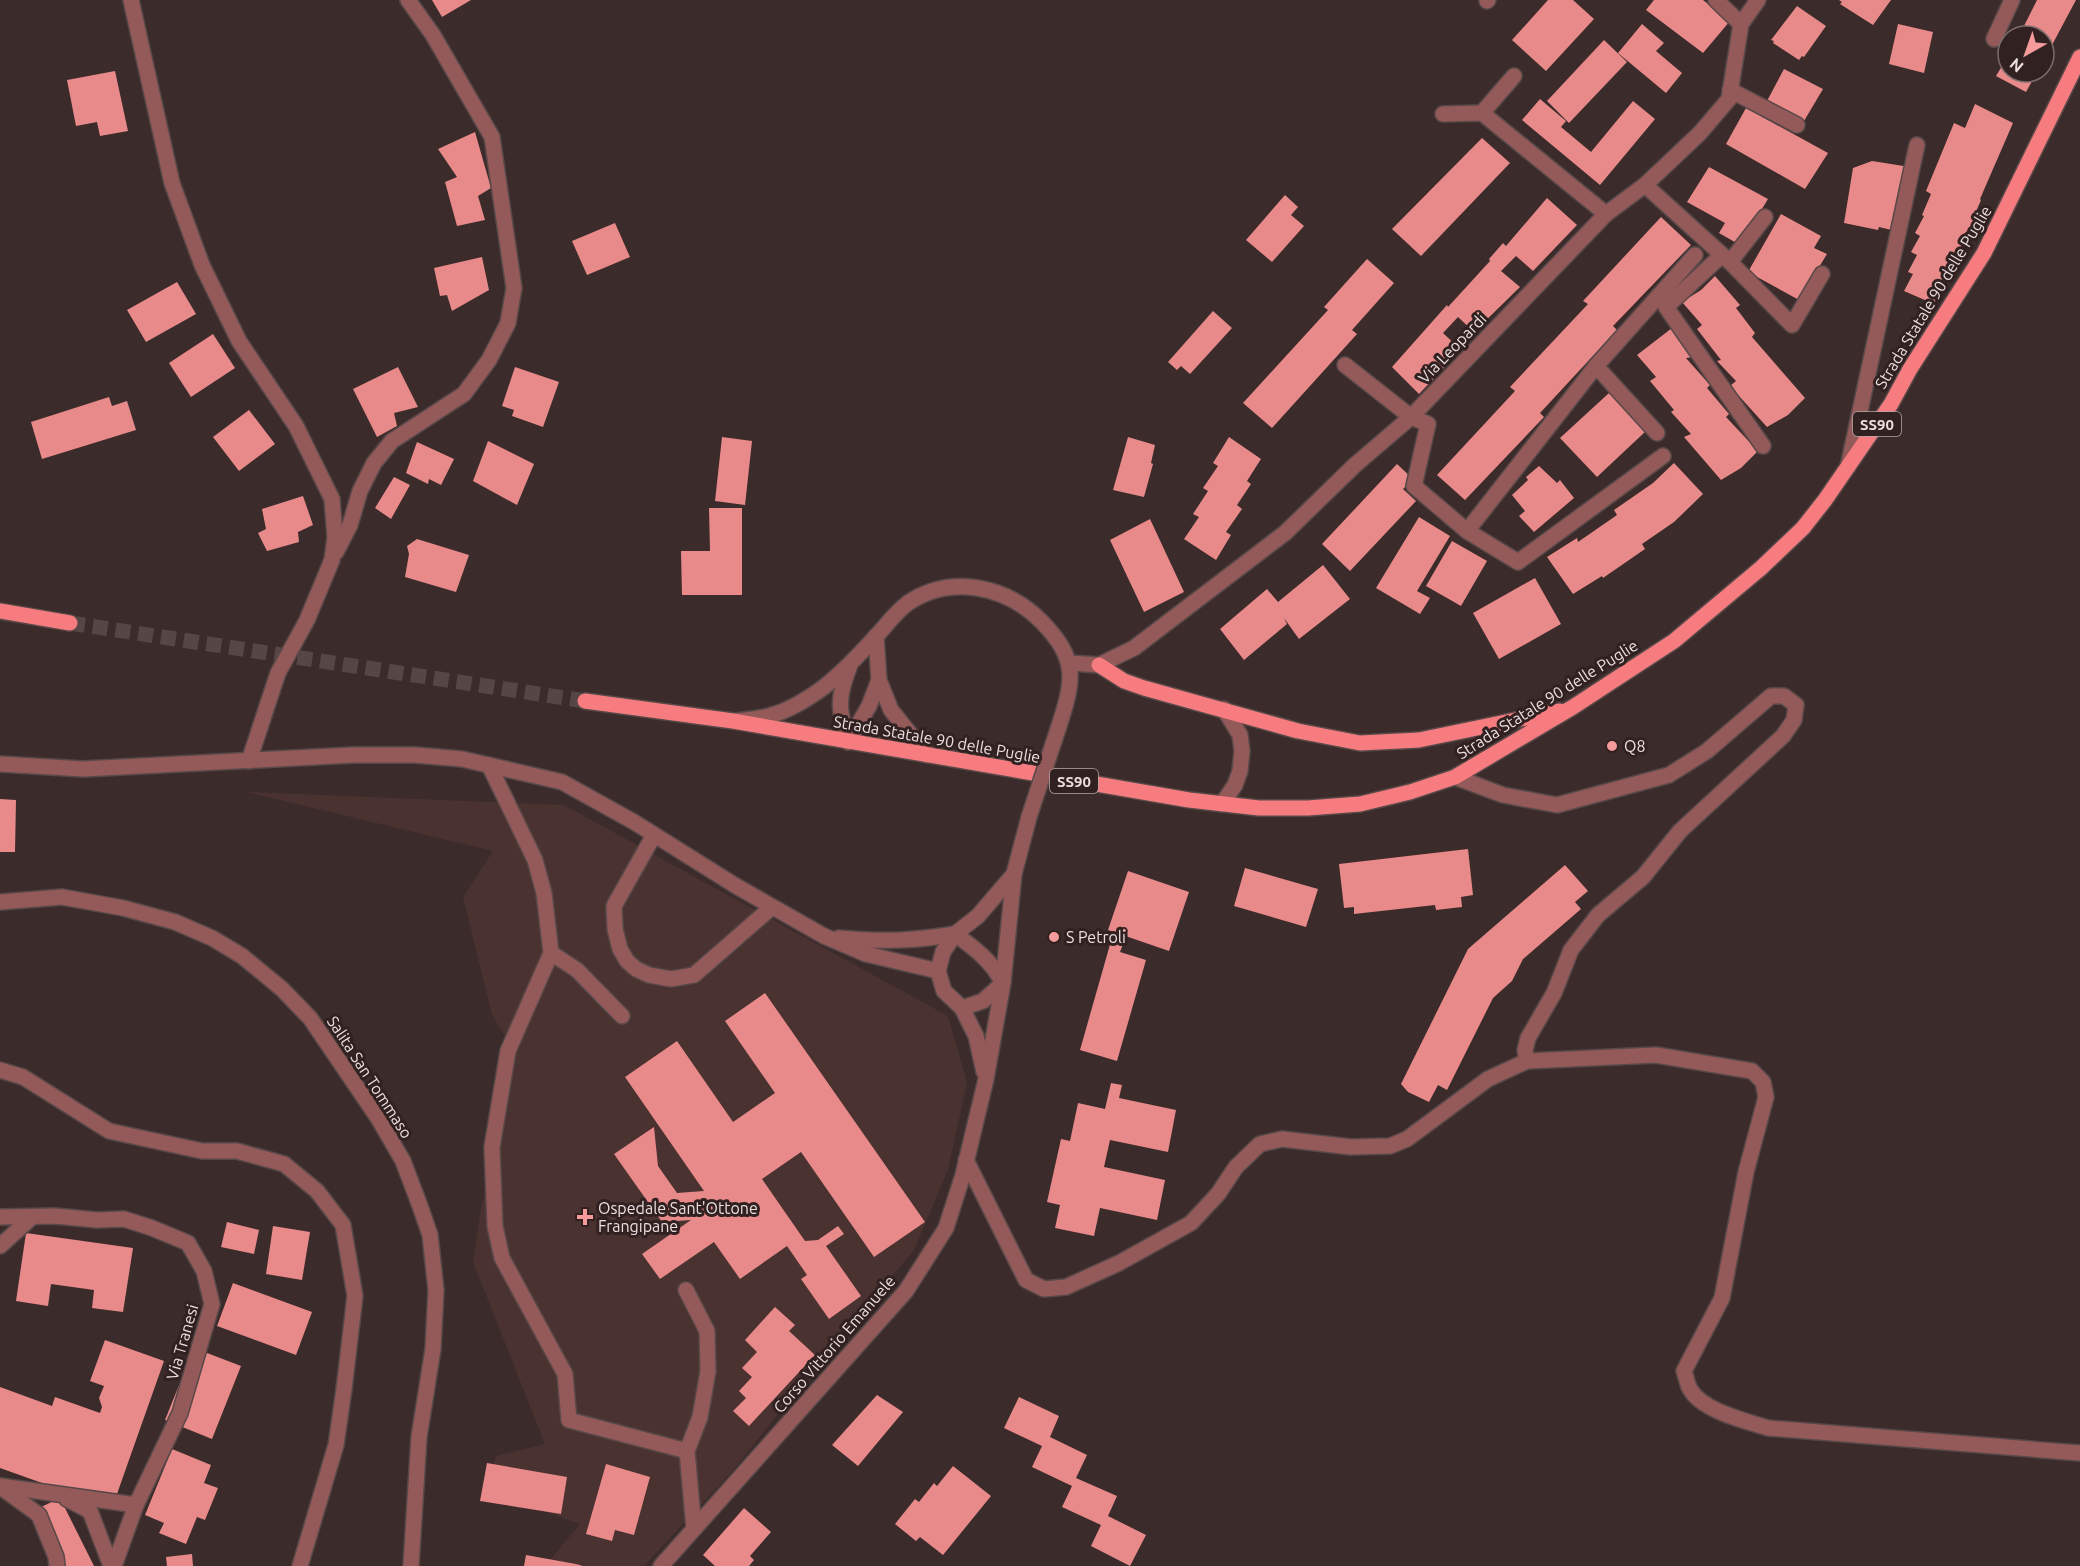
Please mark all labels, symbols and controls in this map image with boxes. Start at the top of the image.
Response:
north arrow [1996,24,2056,84]
text: N [2006,55,2027,76]
street label: Strada Statale 90 delle Puglie [1871,202,1995,392]
street label: Via Leopardi [1414,309,1490,387]
road number: SS90 [1853,412,1901,436]
street label: Strada Statale 90 delle Puglie [1453,636,1641,762]
street label: Strada Statale 90 delle Puglie [832,712,1042,766]
place label: Q8 [1624,737,1645,755]
marker: Q8 [1605,739,1619,753]
road number: SS90 [1050,769,1098,793]
place label: S Petroli [1066,928,1126,946]
marker: S Petroli [1047,930,1061,944]
street label: Salita San Tommaso [324,1013,416,1141]
place label: Ospedale Sant'Ottone Frangipane [598,1199,758,1235]
marker: Ospedale Sant'Ottone Frangipane [576,1208,594,1226]
street label: Corso Vittorio Emanuele [770,1272,898,1416]
street label: Via Tranesi [163,1302,201,1382]

